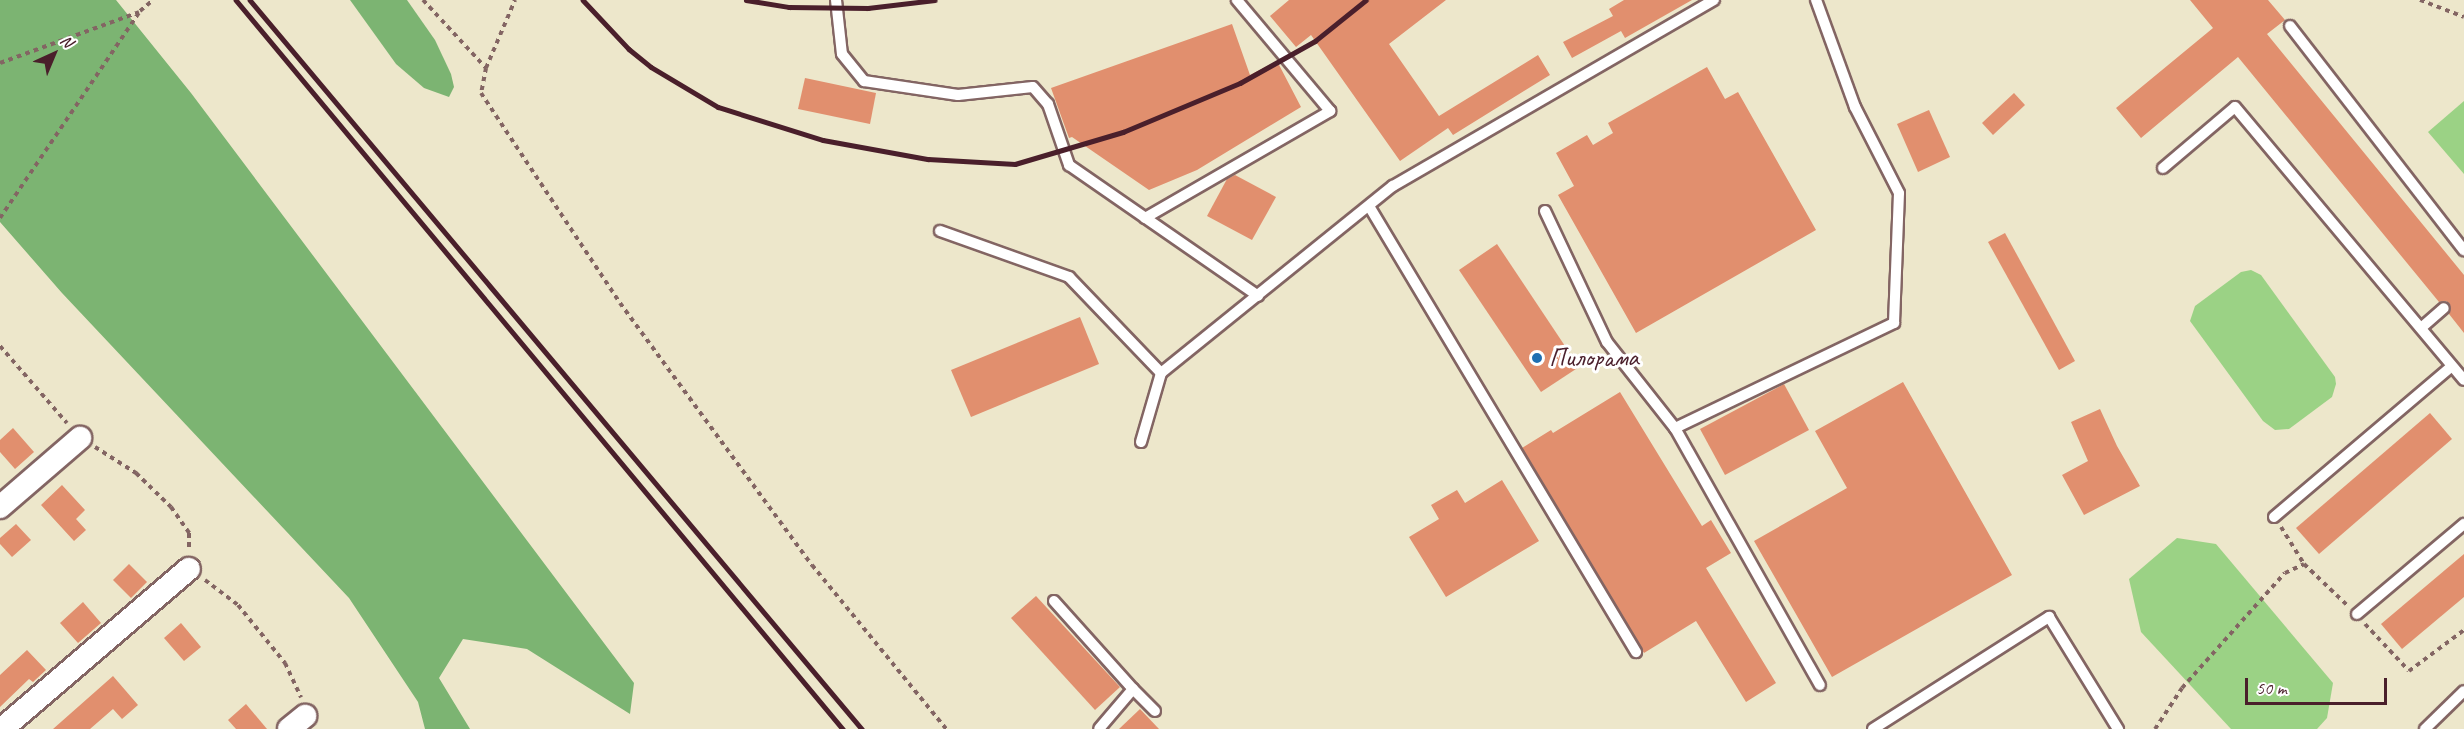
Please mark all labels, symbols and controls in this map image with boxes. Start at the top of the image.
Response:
north arrow [24,24,84,84]
text: N [56,30,77,52]
place label: Пилорама [1549,342,1639,374]
marker: Пилорама [1530,351,1544,365]
scale bar [2248,666,2390,704]
text: 50 m [2256,677,2287,699]

